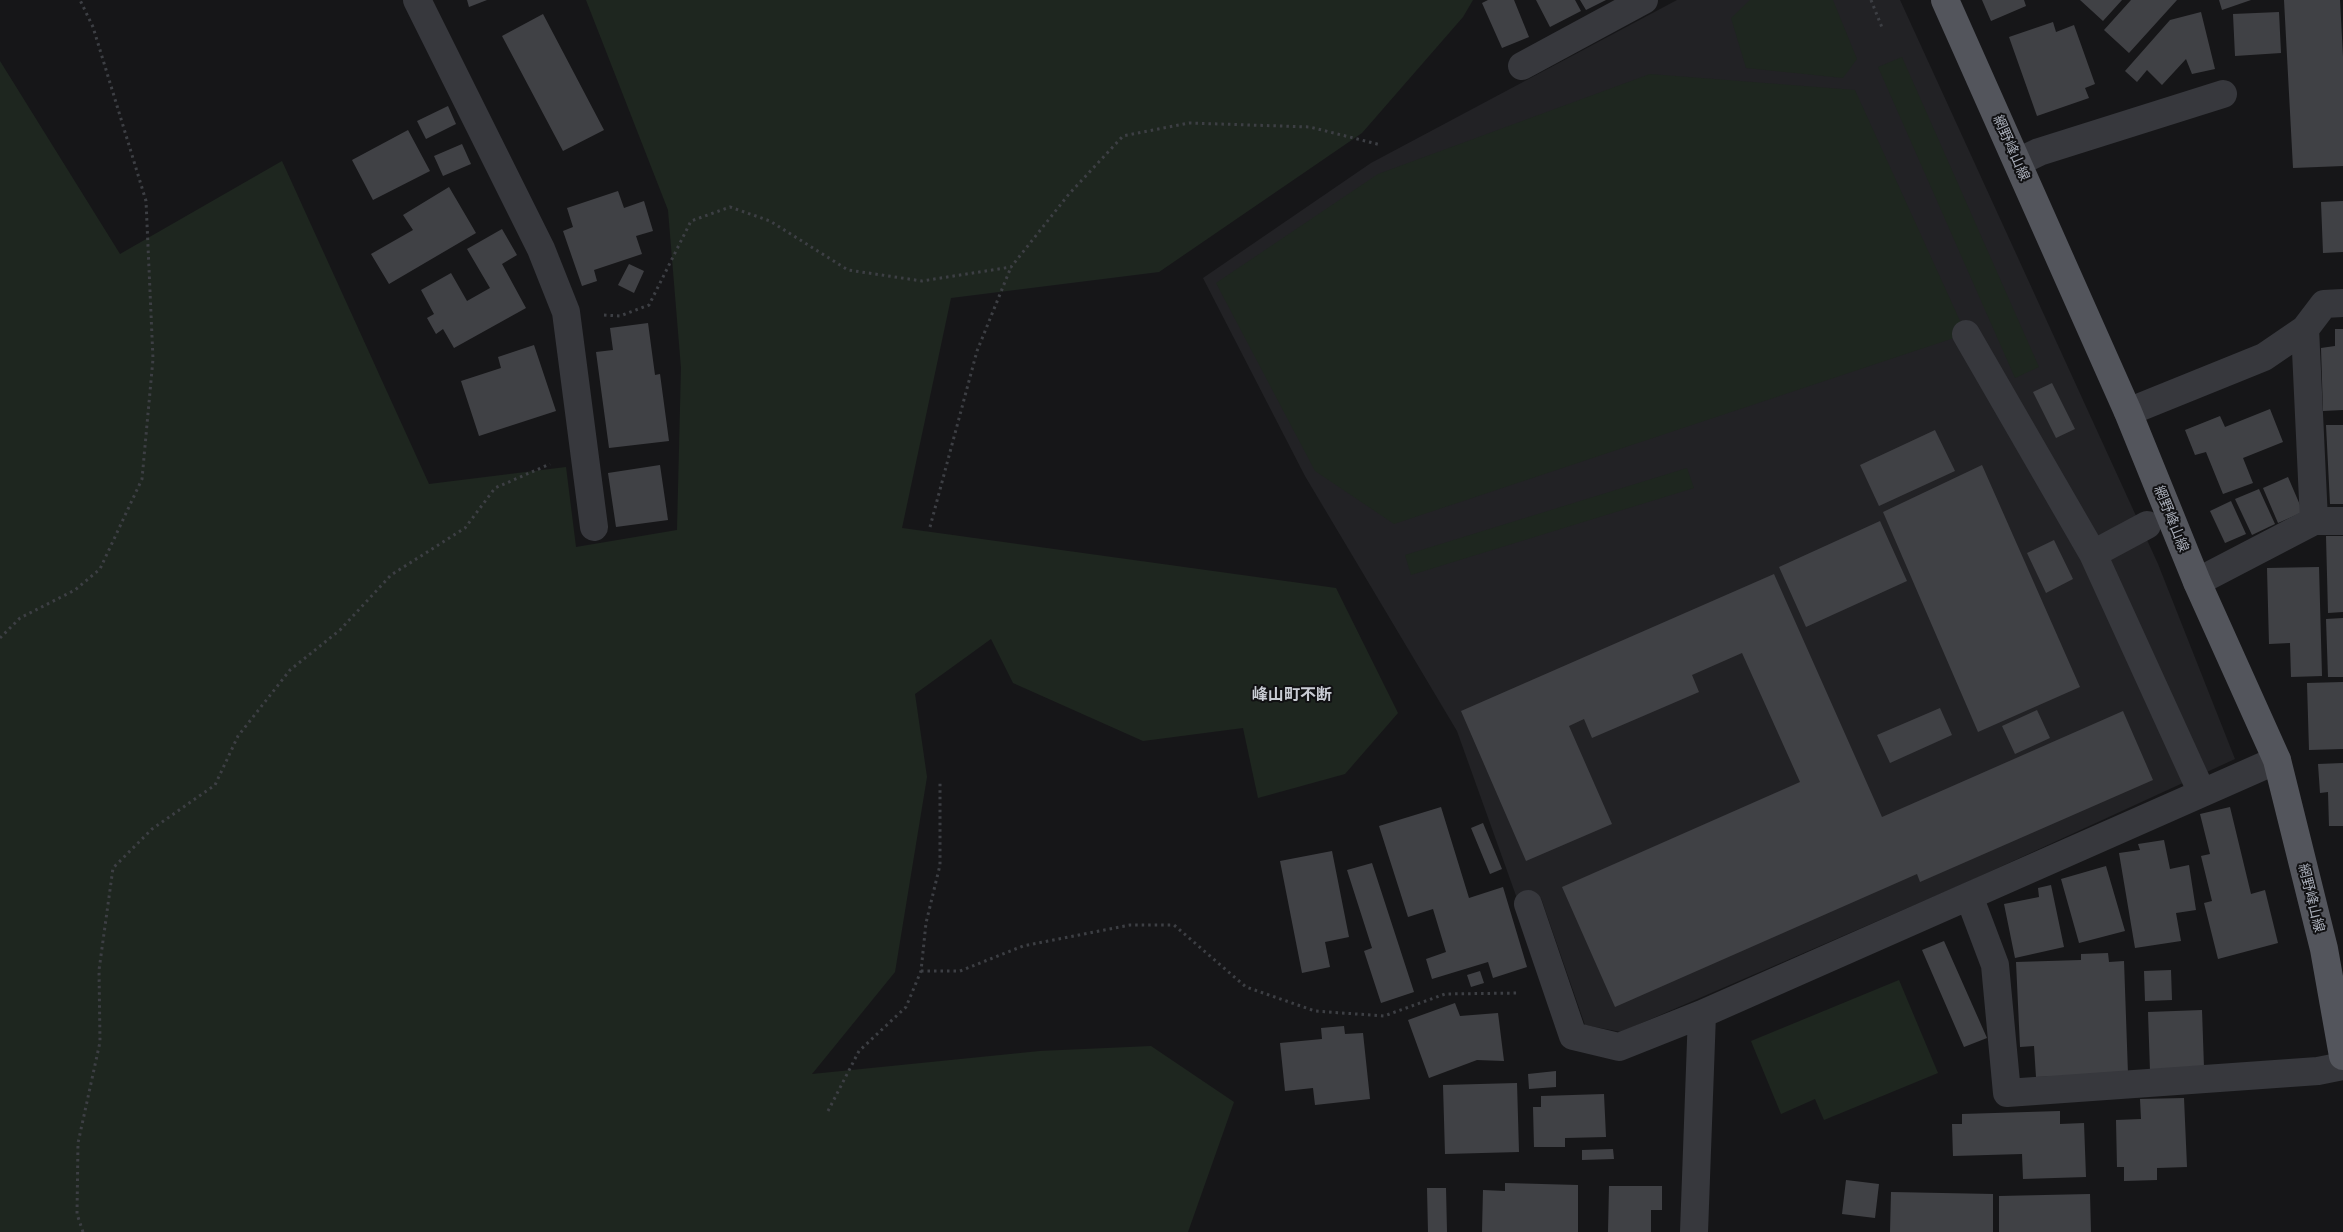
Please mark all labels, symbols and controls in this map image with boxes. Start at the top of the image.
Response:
street label: 網野峰山線 [1989,113,2033,183]
street label: 網野峰山線 [2150,483,2192,555]
district label: 峰山町不断 [1252,685,1332,705]
street label: 網野峰山線 [2294,862,2328,934]

